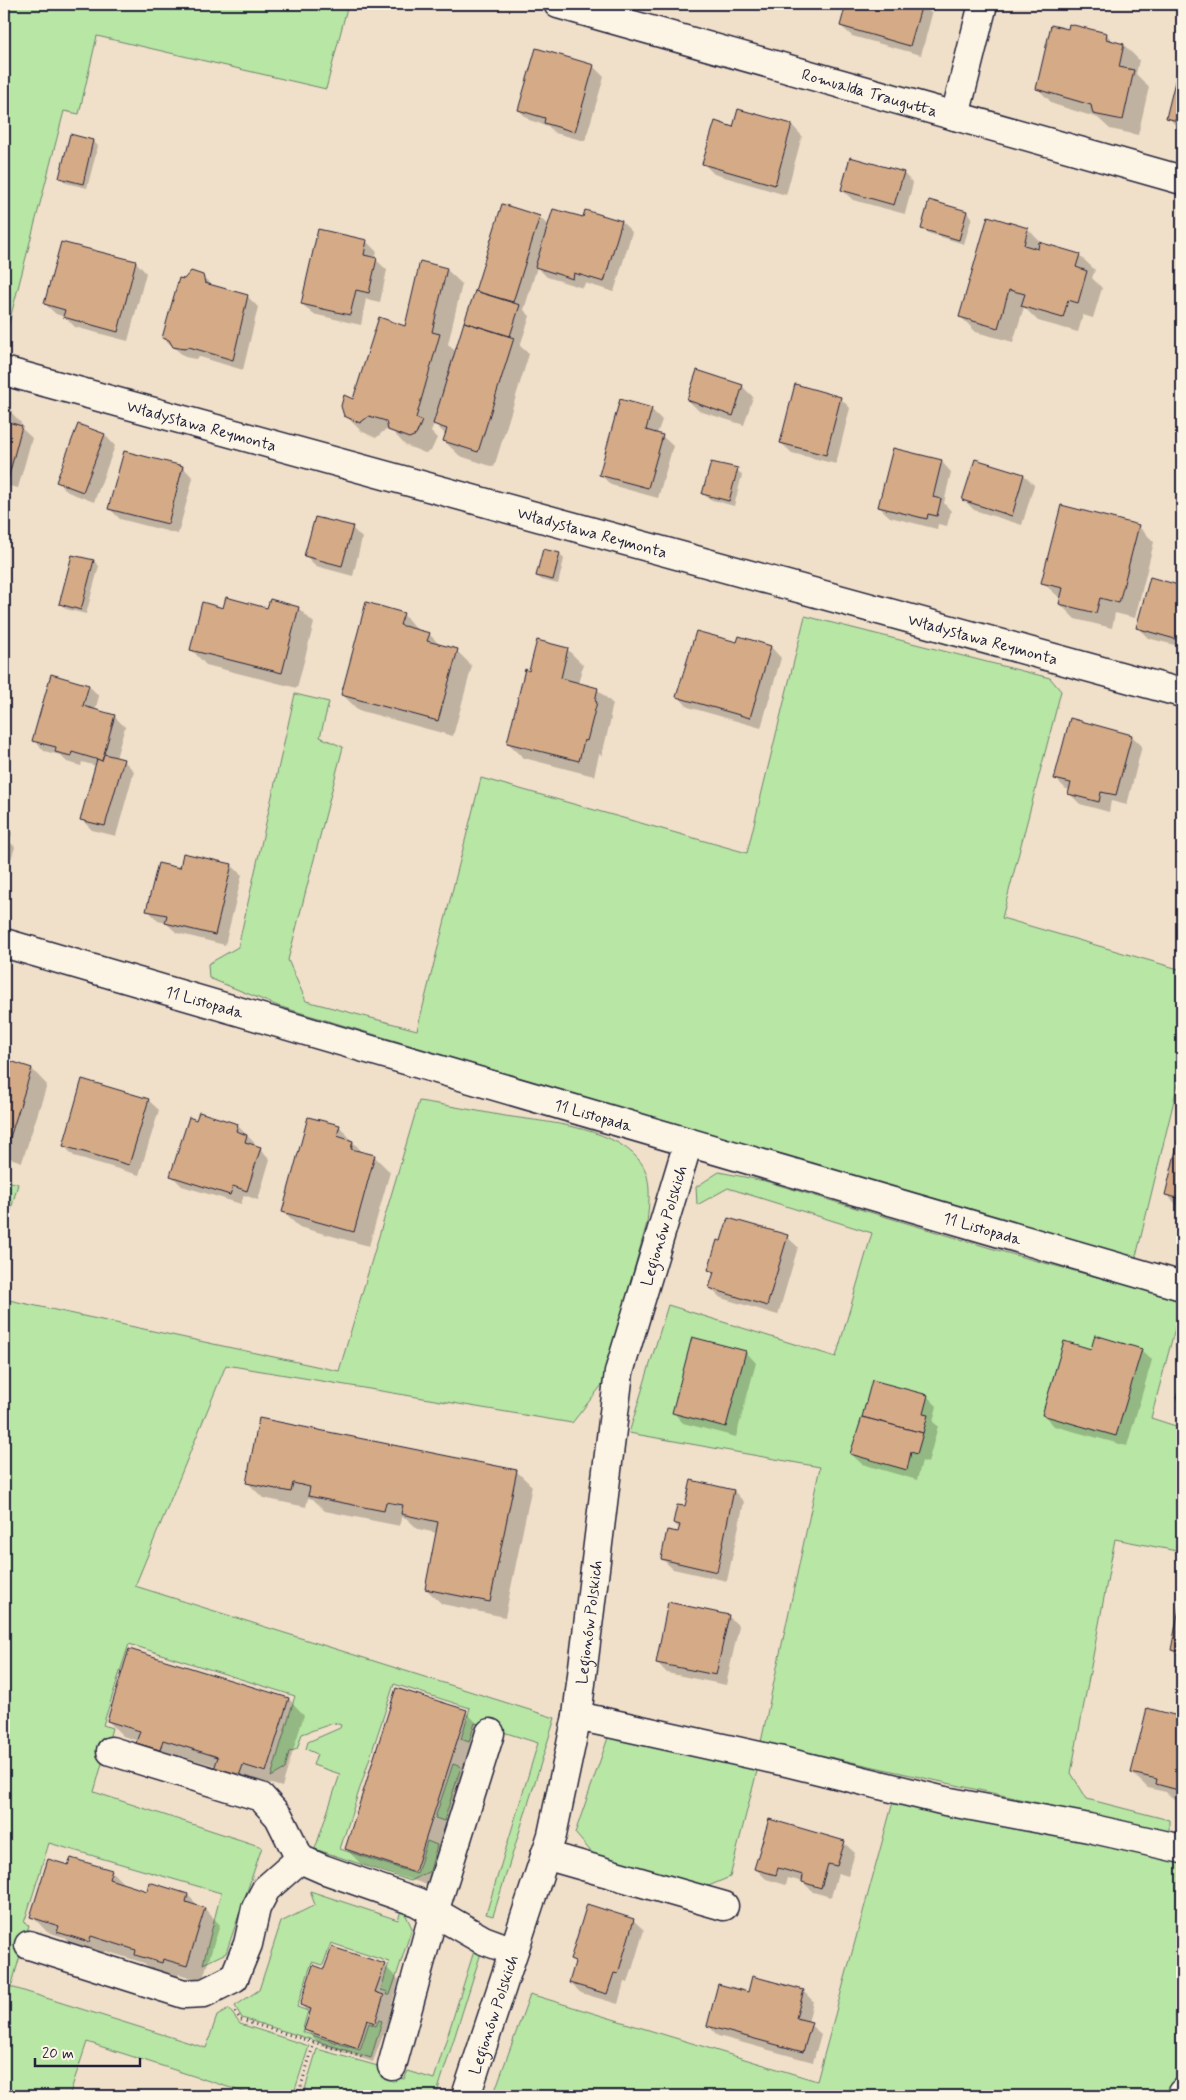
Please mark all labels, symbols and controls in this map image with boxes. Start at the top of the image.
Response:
street label: Romualda Traugutta [799,64,940,123]
street label: Władysława Reymonta [124,396,279,457]
street label: Władysława Reymonta [515,503,669,564]
street label: Władysława Reymonta [905,610,1060,671]
street label: 11 Listopada [163,982,246,1024]
street label: 11 Listopada [551,1095,635,1138]
street label: Legionów Polskich [637,1163,693,1289]
street label: 11 Listopada [940,1208,1024,1251]
street label: Legionów Polskich [572,1559,608,1685]
street label: Legionów Polskich [465,1952,524,2077]
scale bar [35,2035,140,2067]
text: 20 m [42,2044,74,2064]

